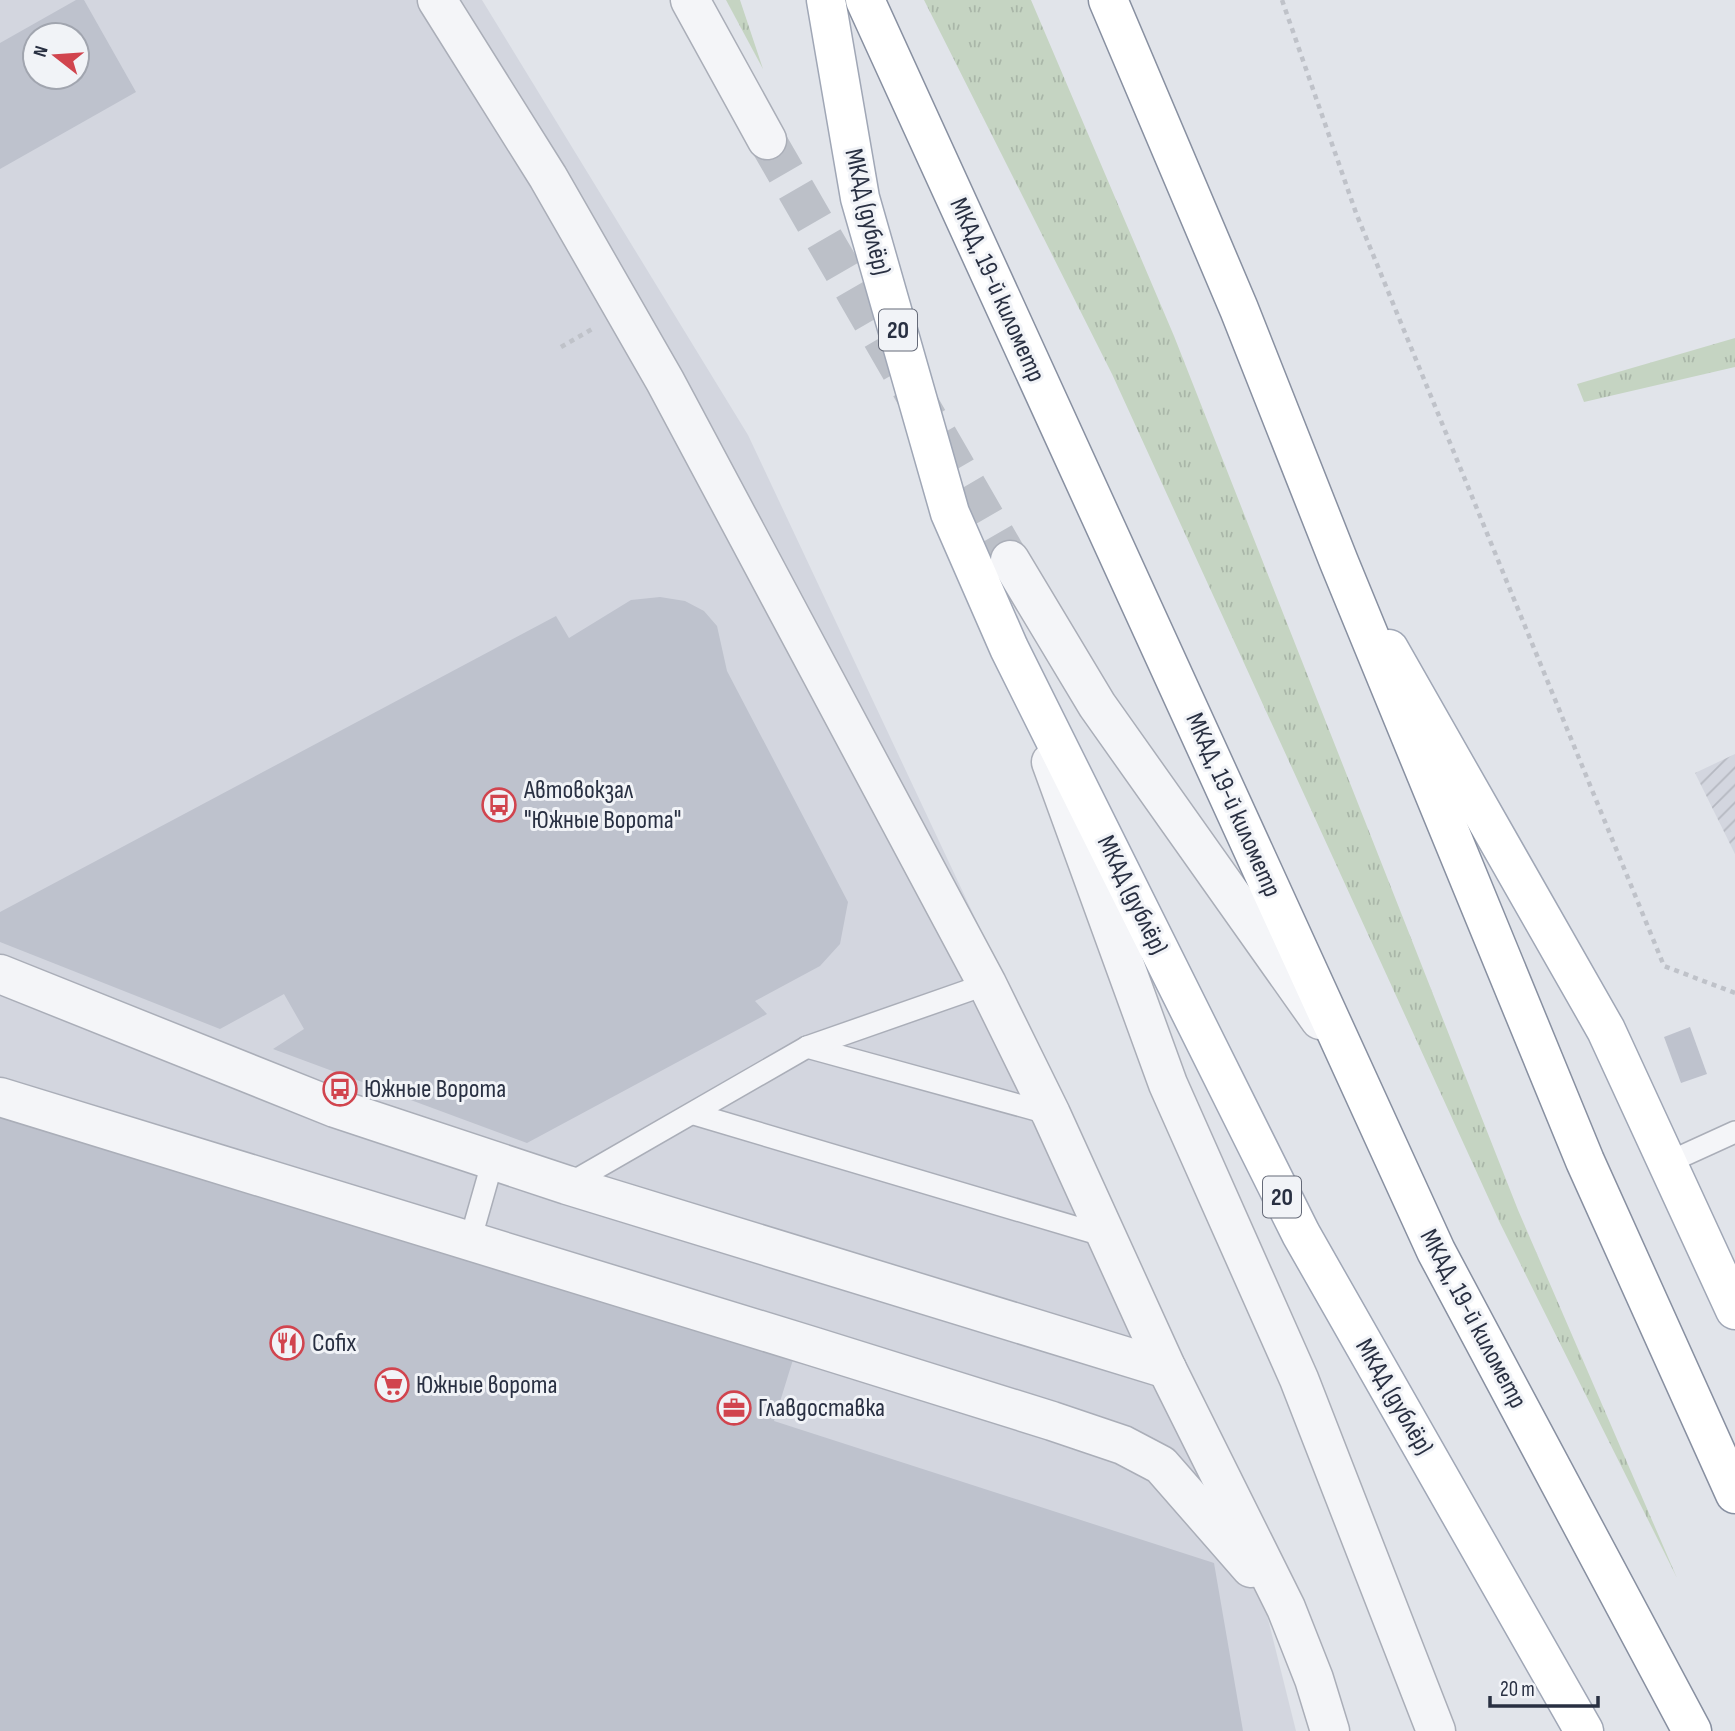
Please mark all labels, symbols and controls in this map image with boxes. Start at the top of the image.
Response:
north arrow [21,21,91,91]
text: N [29,43,54,60]
street label: МКАД (дублёр) [837,146,897,278]
street label: МКАД, 19-й километр [943,193,1051,387]
road number: 20 [879,310,917,351]
street label: МКАД, 19-й километр [1179,708,1287,902]
place label: Автовокзал "Южные Ворота" [523,775,681,836]
bus stop icon: Автовокзал "Южные Ворота" [480,786,518,824]
street label: МКАД (дублёр) [1090,830,1174,960]
bus stop icon: Южные Ворота [321,1070,359,1108]
place label: Южные Ворота [364,1074,506,1105]
road number: 20 [1263,1176,1301,1218]
street label: МКАД, 19-й километр [1413,1224,1533,1414]
restaurant icon: Cofix [268,1324,306,1362]
place label: Cofix [312,1328,356,1359]
street label: МКАД (дублёр) [1348,1334,1440,1460]
supermarket icon: Южные ворота [373,1366,411,1404]
place label: Южные ворота [416,1370,558,1401]
office icon: Главдоставка [715,1389,753,1427]
place label: Главдоставка [758,1393,885,1424]
scale bar [1490,1664,1598,1708]
text: 20 m [1500,1677,1535,1702]

